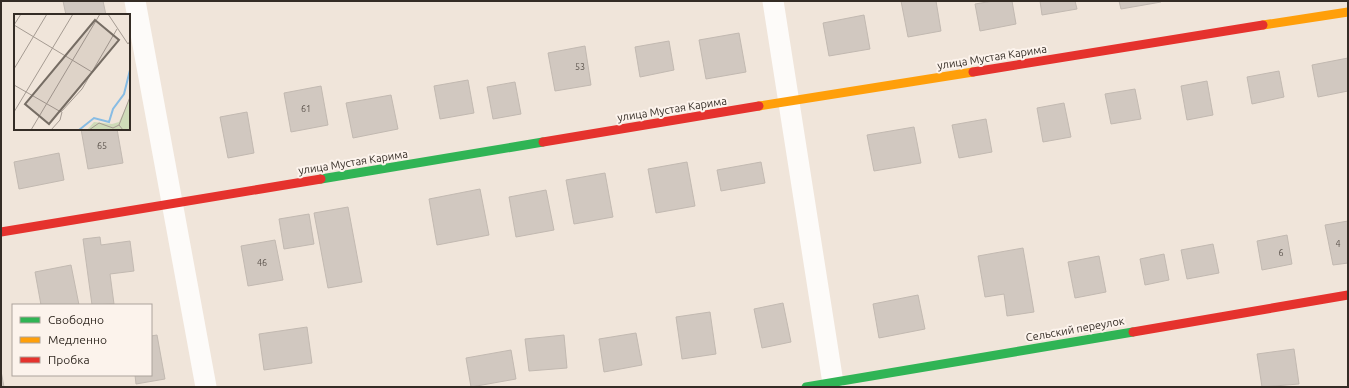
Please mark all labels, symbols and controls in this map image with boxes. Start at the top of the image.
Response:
inset map [14,14,130,130]
street label: улица Мустая Карима [936,42,1048,72]
house number: 53 [575,62,585,72]
street label: улица Мустая Карима [616,94,728,124]
house number: 61 [301,104,311,114]
house number: 65 [97,141,107,151]
street label: улица Мустая Карима [297,147,409,177]
house number: 4 [1335,239,1341,249]
house number: 6 [1278,248,1284,258]
house number: 46 [257,258,267,268]
legend [12,304,152,376]
text: Свободно [48,313,104,326]
street label: Сельский переулок [1025,314,1126,344]
text: Медленно [48,333,107,346]
text: Пробка [48,353,90,366]

